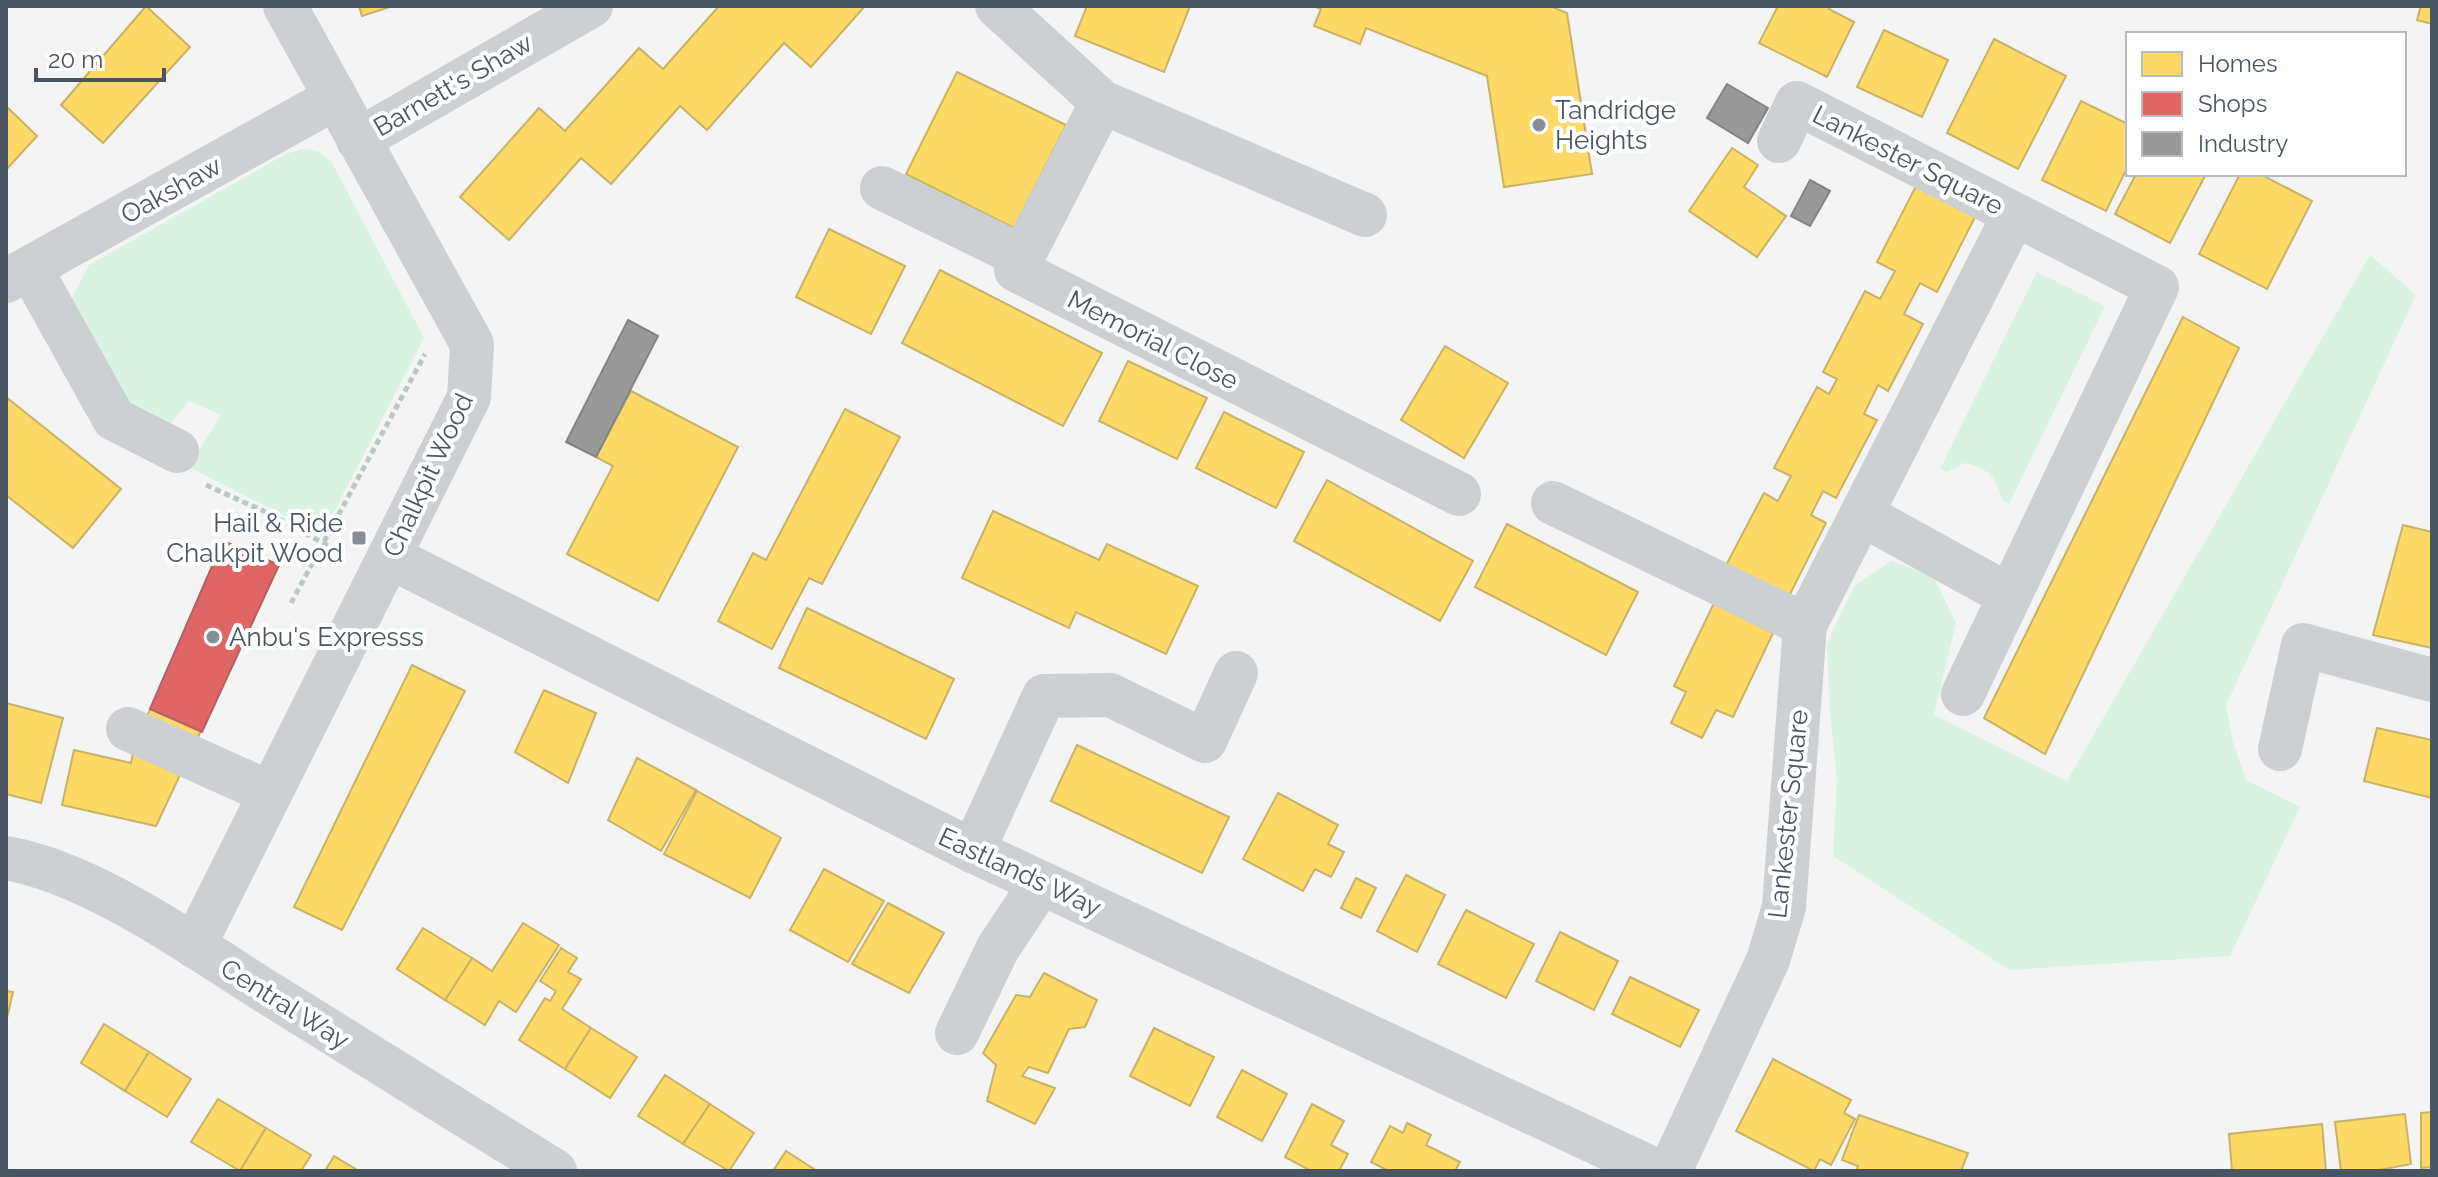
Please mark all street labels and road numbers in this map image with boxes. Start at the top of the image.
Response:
street label: Barnett's Shaw [368,27,538,143]
street label: Lankester Square [1808,99,2008,221]
street label: Oakshaw [116,150,226,230]
street label: Memorial Close [1063,284,1243,396]
street label: Chalkpit Wood [377,389,479,561]
street label: Lankester Square [1762,708,1814,920]
street label: Eastlands Way [934,821,1106,923]
street label: Central Way [215,953,355,1055]

